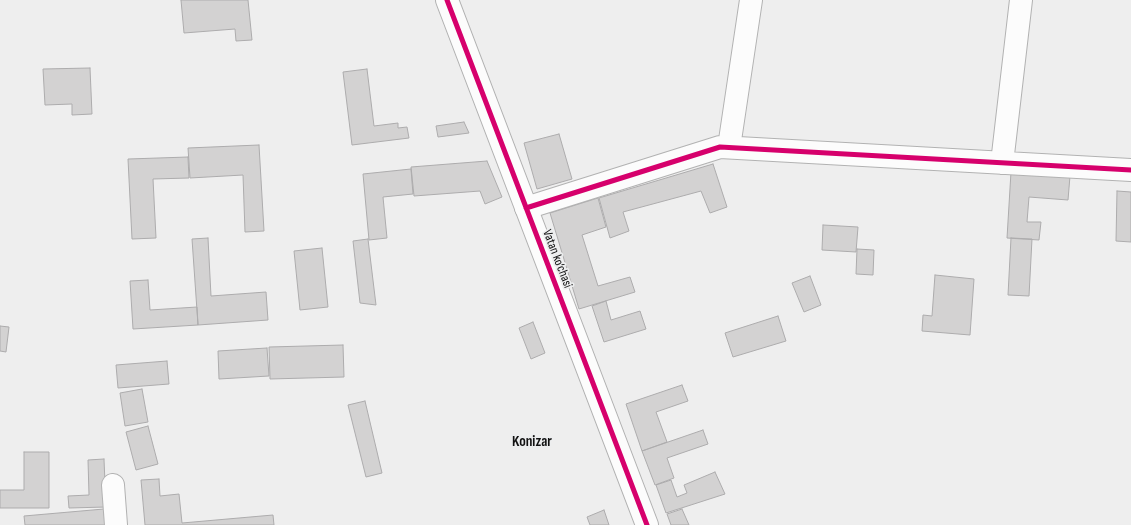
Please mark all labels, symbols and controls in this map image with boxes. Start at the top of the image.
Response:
street label: Vatan ko‘chasi [539,228,575,290]
district label: Konizar [512,433,552,451]

